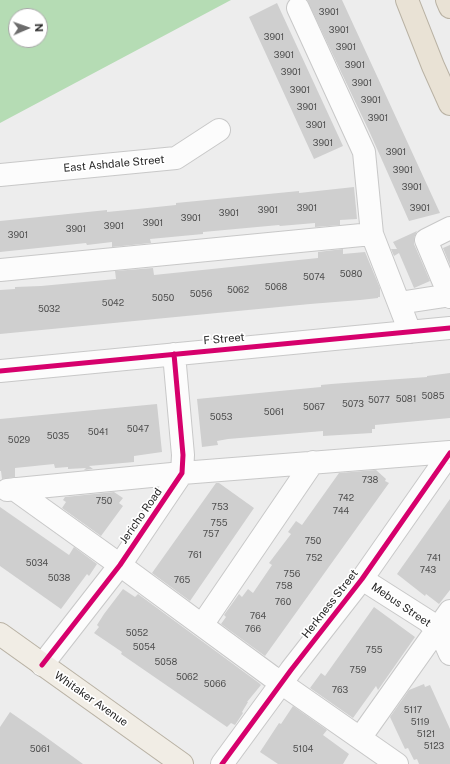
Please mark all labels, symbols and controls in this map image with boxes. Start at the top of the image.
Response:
house number: 3901 [319,7,339,17]
north arrow [8,8,48,48]
text: N [33,23,45,32]
house number: 3901 [329,25,349,35]
house number: 3901 [264,32,284,42]
house number: 3901 [336,42,356,52]
house number: 3901 [274,50,294,60]
house number: 3901 [345,60,365,70]
house number: 3901 [281,67,301,77]
house number: 3901 [352,78,372,88]
house number: 3901 [290,85,310,95]
house number: 3901 [361,95,381,105]
house number: 3901 [297,102,317,112]
house number: 3901 [368,113,388,123]
house number: 3901 [306,120,326,130]
house number: 3901 [313,138,333,148]
house number: 3901 [386,147,406,157]
street label: East Ashdale Street [63,153,165,175]
house number: 3901 [393,165,413,175]
house number: 3901 [402,182,422,192]
house number: 3901 [297,203,317,213]
house number: 3901 [410,203,430,213]
house number: 3901 [258,205,278,215]
house number: 3901 [219,208,239,218]
house number: 3901 [181,213,201,223]
house number: 3901 [143,218,163,228]
house number: 3901 [104,221,124,231]
house number: 3901 [66,224,86,234]
house number: 3901 [8,230,28,240]
house number: 5080 [340,269,362,279]
house number: 5074 [303,272,325,282]
house number: 5068 [265,282,287,292]
house number: 5062 [227,285,249,295]
house number: 5056 [190,289,212,299]
house number: 5050 [152,293,174,303]
house number: 5042 [102,298,124,308]
house number: 5032 [38,304,60,314]
street label: F Street [203,331,245,347]
house number: 5085 [422,391,444,401]
house number: 5081 [396,394,416,404]
house number: 5077 [368,395,390,405]
house number: 5073 [342,399,364,409]
house number: 5067 [303,402,325,412]
house number: 5061 [264,407,284,417]
house number: 5053 [210,412,232,422]
house number: 5047 [127,424,149,434]
house number: 5041 [88,427,108,437]
house number: 5035 [47,431,69,441]
house number: 5029 [8,435,30,445]
house number: 738 [362,475,378,485]
street label: Jericho Road [117,486,165,546]
house number: 742 [338,493,354,503]
house number: 750 [96,496,112,506]
house number: 753 [212,502,228,512]
house number: 744 [333,506,349,516]
house number: 755 [211,518,227,528]
house number: 757 [203,529,219,539]
house number: 750 [305,536,321,546]
house number: 761 [188,550,202,560]
house number: 752 [306,553,322,563]
house number: 741 [427,553,441,563]
house number: 5034 [26,558,48,568]
house number: 743 [420,565,436,575]
street label: Herkness Street [299,567,361,641]
house number: 756 [284,569,300,579]
house number: 5038 [48,573,70,583]
house number: 765 [174,575,190,585]
street label: Mebus Street [369,580,433,630]
house number: 758 [276,581,292,591]
house number: 760 [275,597,291,607]
house number: 764 [250,611,266,621]
house number: 766 [245,624,261,634]
house number: 5052 [126,628,148,638]
house number: 5054 [133,642,155,652]
house number: 755 [366,645,382,655]
house number: 5058 [155,657,177,667]
house number: 759 [350,665,366,675]
street label: Whitaker Avenue [52,669,130,729]
house number: 5062 [176,672,198,682]
house number: 5066 [204,679,226,689]
house number: 763 [332,685,348,695]
house number: 5117 [404,705,422,715]
house number: 5119 [411,717,429,727]
house number: 5121 [417,729,435,739]
house number: 5123 [424,741,444,751]
house number: 5061 [30,744,50,754]
house number: 5104 [293,744,313,754]

